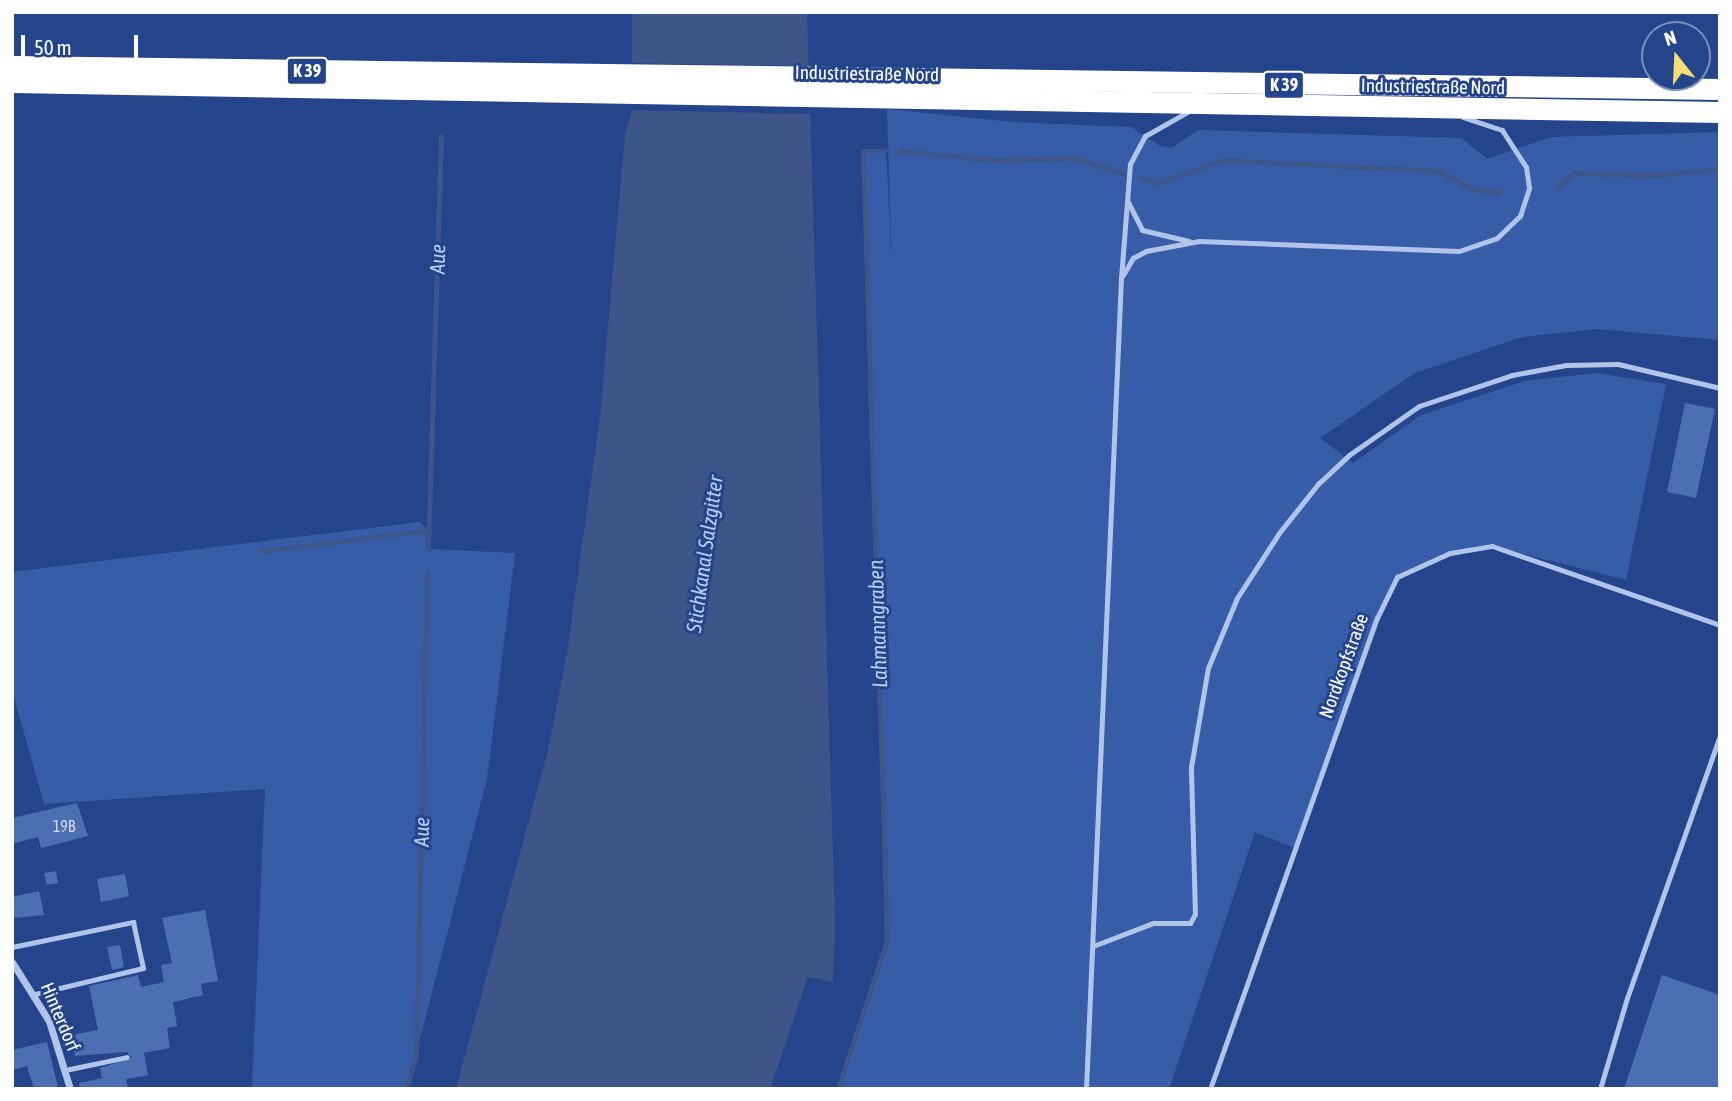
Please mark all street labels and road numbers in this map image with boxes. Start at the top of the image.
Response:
road number: K 39 [284,56,330,86]
street label: Industriestraße Nord [795,61,939,87]
road number: K 39 [1261,70,1307,100]
street label: Industriestraße Nord [1361,74,1505,100]
street label: Nordkopfstraße [1315,611,1373,721]
street label: Hinterdorf [35,979,85,1055]

